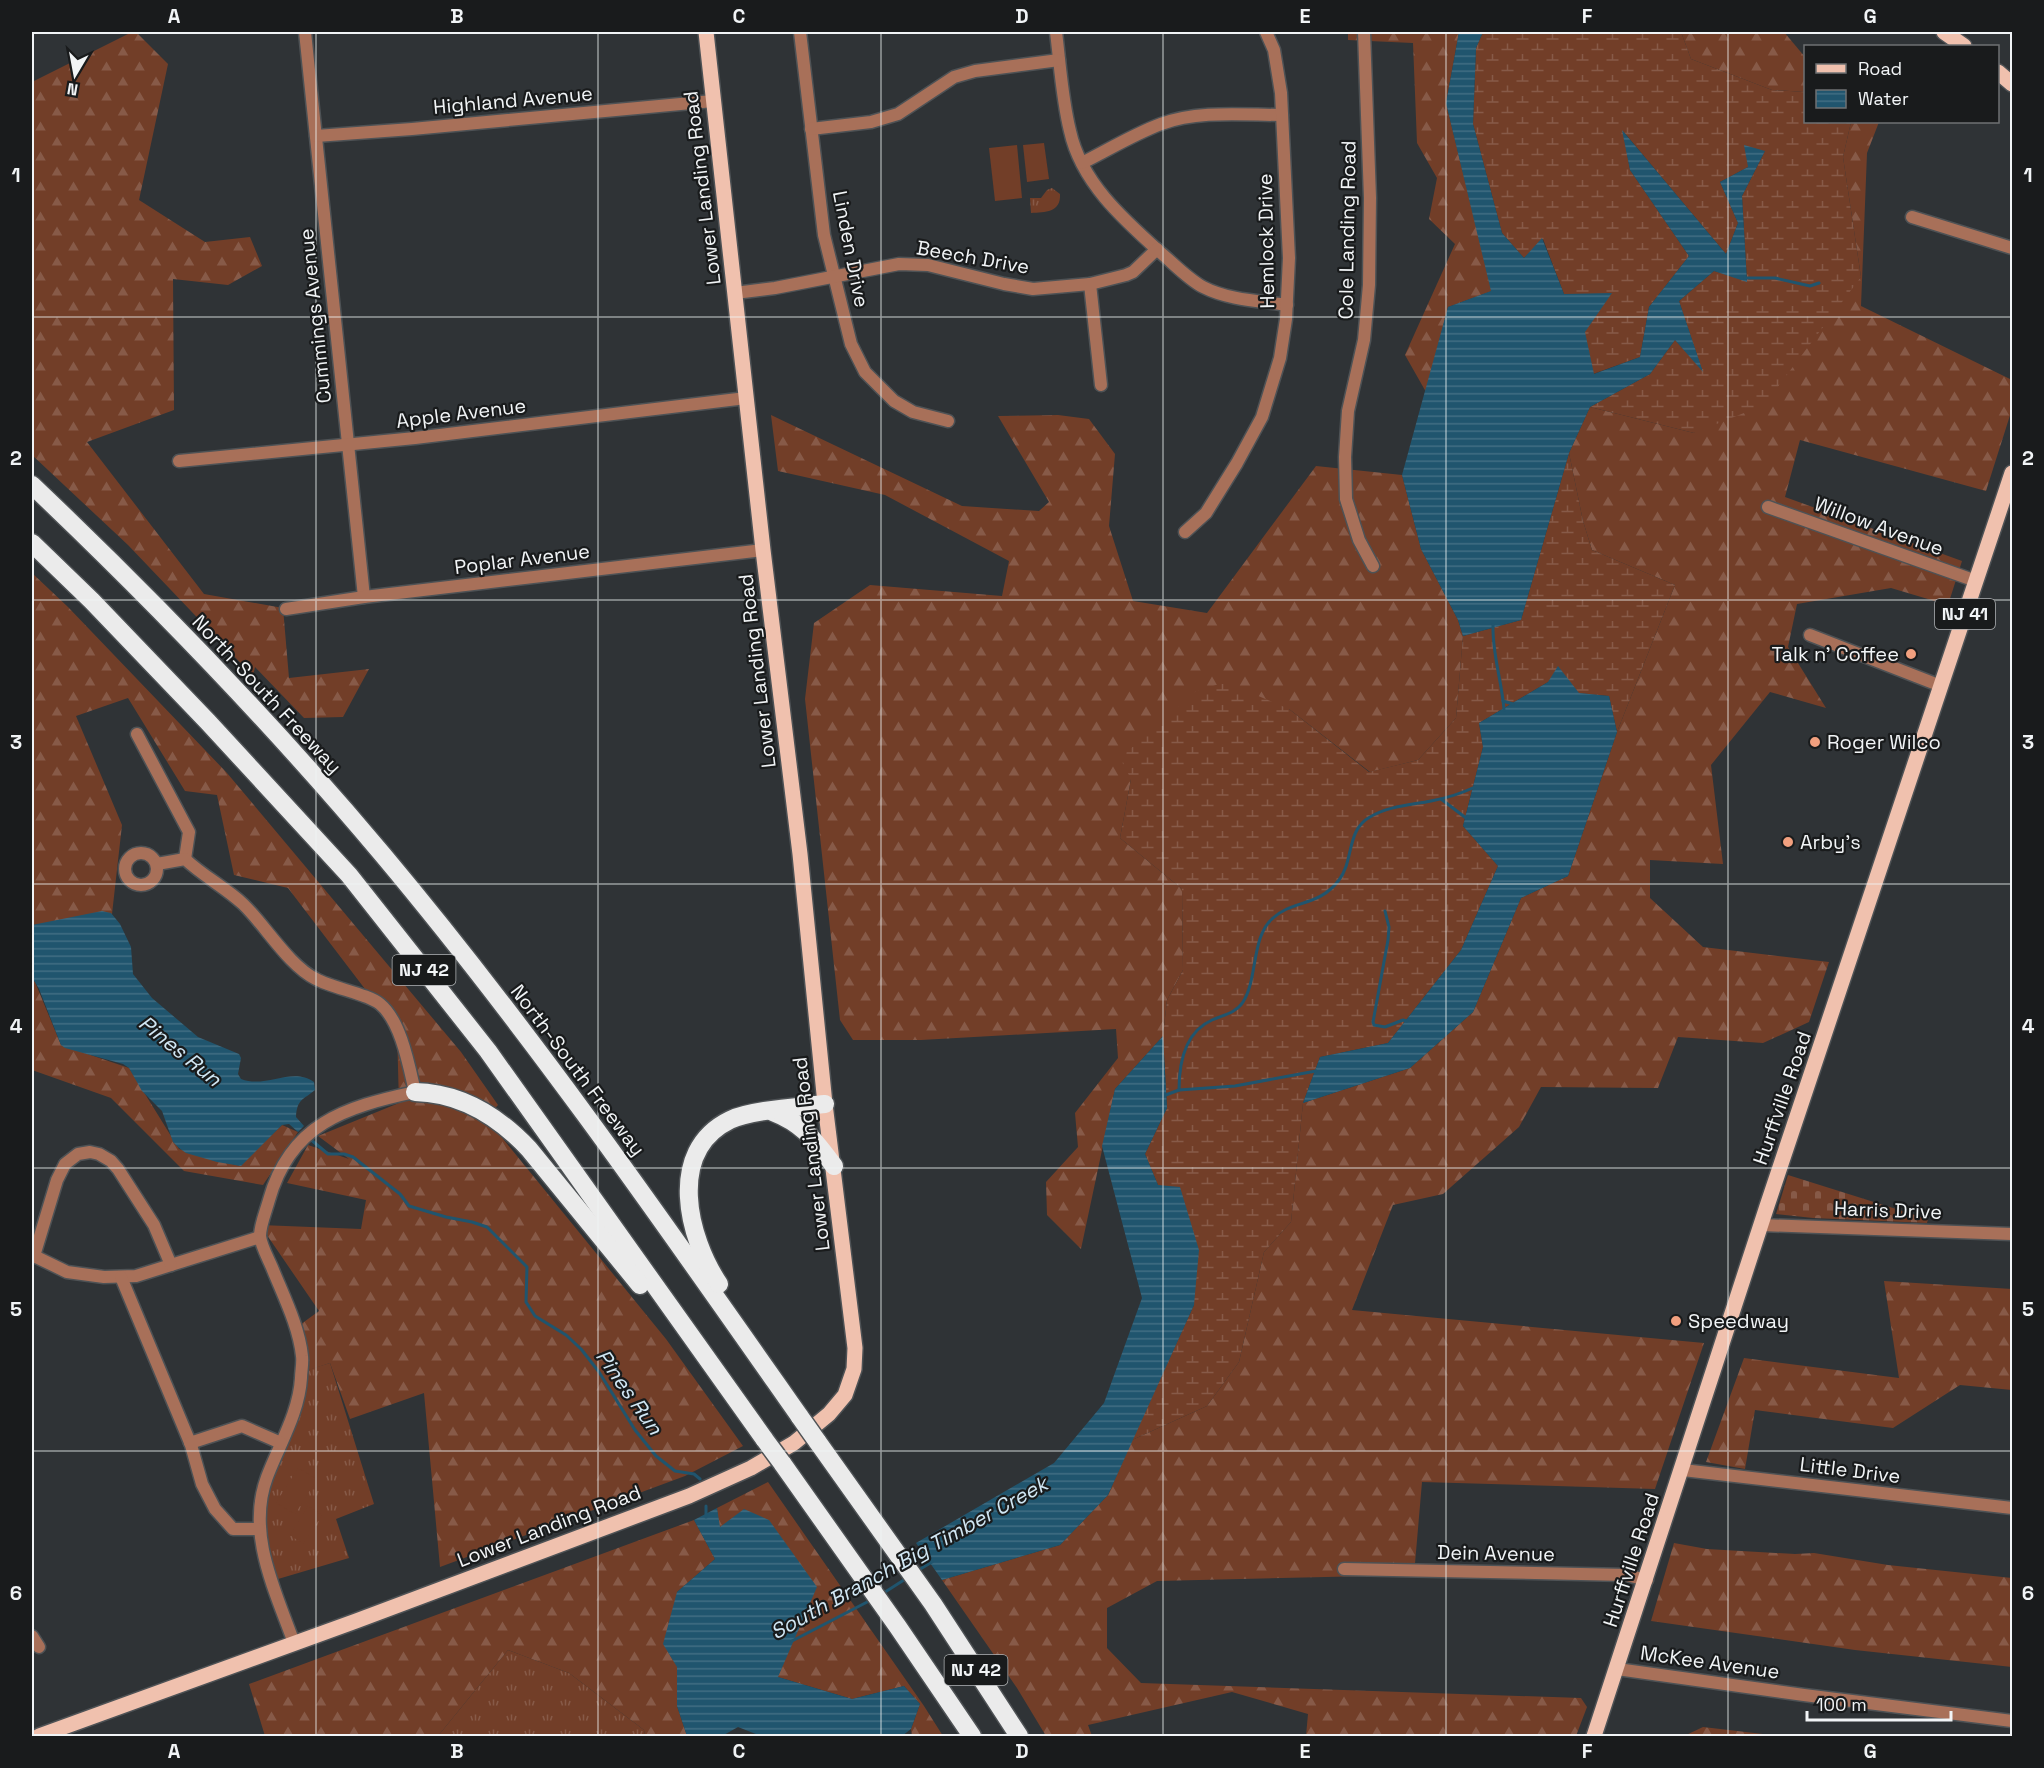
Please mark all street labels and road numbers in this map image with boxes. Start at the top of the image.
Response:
street label: Highland Avenue [432,80,594,120]
street label: Lower Landing Road [677,90,727,286]
street label: Cole Landing Road [1332,140,1362,320]
street label: Hemlock Drive [1252,173,1280,309]
street label: Linden Drive [827,189,875,309]
street label: Cummings Avenue [293,227,337,405]
street label: Beech Drive [915,234,1031,280]
street label: Apple Avenue [395,392,527,434]
street label: Willow Avenue [1811,491,1947,561]
street label: Poplar Avenue [453,538,591,580]
street label: Lower Landing Road [732,573,782,769]
road number: NJ 41 [1935,599,1995,629]
street label: North-South Freeway [187,609,347,779]
road number: NJ 42 [392,955,456,985]
street label: North-South Freeway [505,979,651,1161]
street label: Hurffville Road [1747,1028,1817,1168]
street label: Lower Landing Road [786,1056,836,1252]
street label: Harris Drive [1833,1195,1943,1225]
street label: Little Drive [1798,1451,1902,1489]
street label: Lower Landing Road [453,1479,645,1573]
street label: Hurffville Road [1597,1490,1665,1630]
street label: Dein Avenue [1437,1539,1555,1567]
street label: McKee Avenue [1639,1639,1781,1685]
road number: NJ 42 [944,1655,1008,1685]

